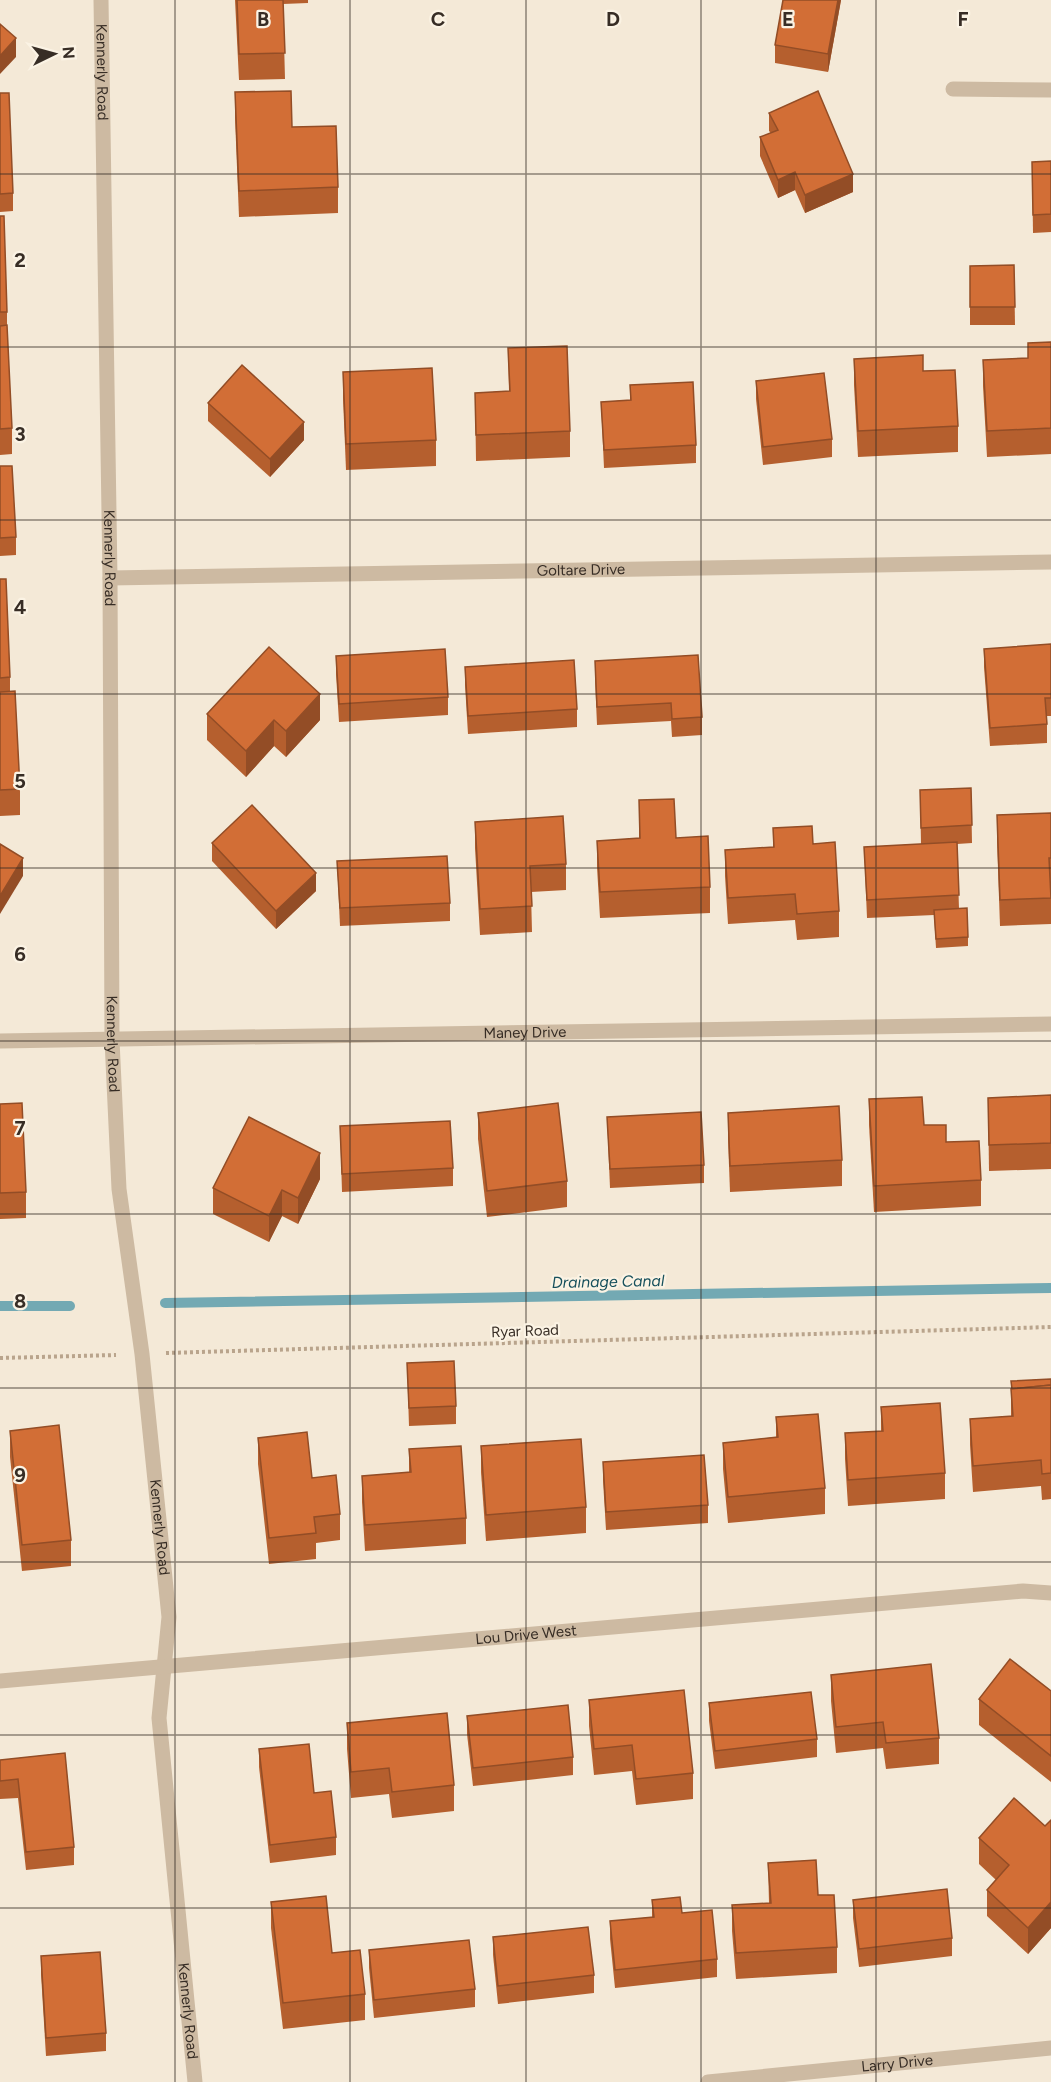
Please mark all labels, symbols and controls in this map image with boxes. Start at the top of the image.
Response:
text: B [257,7,269,31]
text: C [431,7,445,31]
text: D [606,7,620,31]
text: E [782,7,794,31]
text: F [957,7,969,31]
street label: Kennerly Road [92,23,112,120]
north arrow [24,24,84,84]
text: N [58,46,78,60]
text: 2 [14,248,26,272]
text: 3 [14,422,26,446]
street label: Kennerly Road [100,509,119,606]
street label: Goltare Drive [537,560,625,580]
text: 4 [14,595,27,619]
text: 5 [14,769,26,793]
text: 6 [14,942,26,966]
street label: Kennerly Road [103,996,123,1093]
street label: Maney Drive [483,1023,567,1042]
text: 7 [14,1116,26,1140]
water label: Drainage Canal [551,1271,665,1292]
text: 8 [14,1289,26,1313]
street label: Ryar Road [491,1321,559,1341]
text: 9 [14,1463,26,1487]
street label: Kennerly Road [146,1478,174,1576]
street label: Lou Drive West [475,1621,578,1648]
street label: Kennerly Road [174,1962,202,2060]
street label: Larry Drive [860,2051,934,2076]

